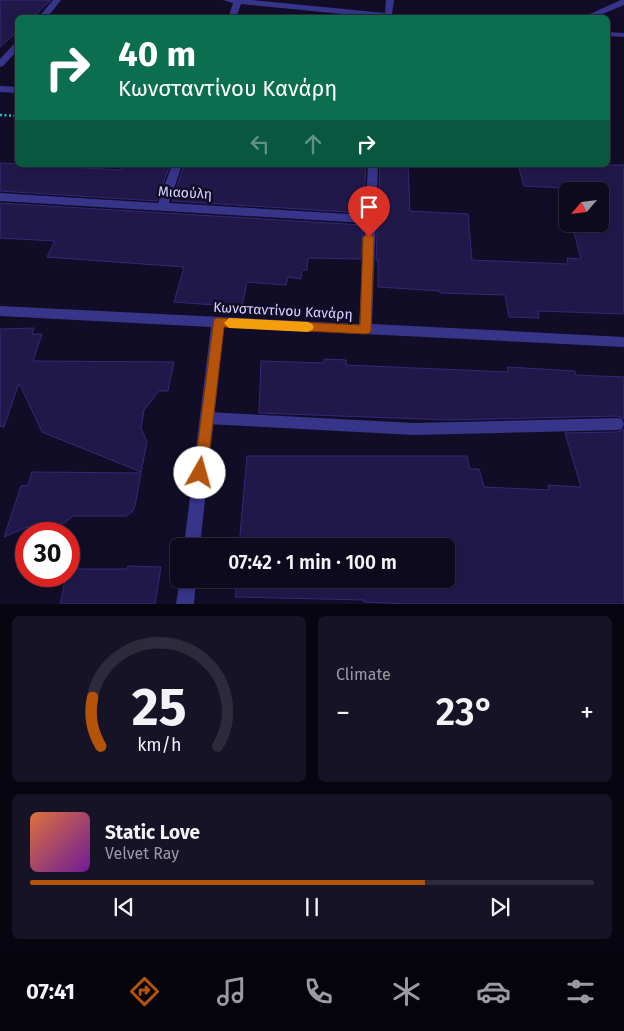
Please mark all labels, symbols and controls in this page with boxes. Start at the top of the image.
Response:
text: 40 m [118,33,196,75]
icon: right [35,35,100,100]
text: Κωνσταντίνου Κανάρη [118,75,337,102]
icon: left [246,130,274,158]
icon: ahead [299,130,327,158]
icon: right [352,130,380,158]
north arrow [559,182,609,232]
map controls [559,182,609,232]
street label: Μιαούλη [157,183,213,203]
pin [348,186,390,237]
icon: arrive [355,193,383,221]
street label: Κωνσταντίνου Κανάρη [213,299,353,323]
position arrow [173,446,225,498]
speed limit sign: 30 [15,522,80,587]
text: 07:42 · 1 min · 100 m [228,551,397,574]
text: Climate [336,665,391,684]
text: 25 [132,676,186,739]
text: 23° [436,689,494,735]
text: − [336,696,350,729]
text: + [580,696,594,729]
text: km/h [137,734,181,756]
text: Static Love [105,821,200,844]
text: Velvet Ray [105,844,179,863]
icon: previous [110,893,138,921]
icon: pause [298,893,326,921]
icon: next [486,893,514,921]
icon: directions [127,974,162,1009]
icon: music [214,974,249,1009]
icon: phone [301,974,336,1009]
icon: climate [389,974,424,1009]
icon: car [476,974,511,1009]
icon: filters [563,974,598,1009]
text: 07:41 [26,978,75,1005]

